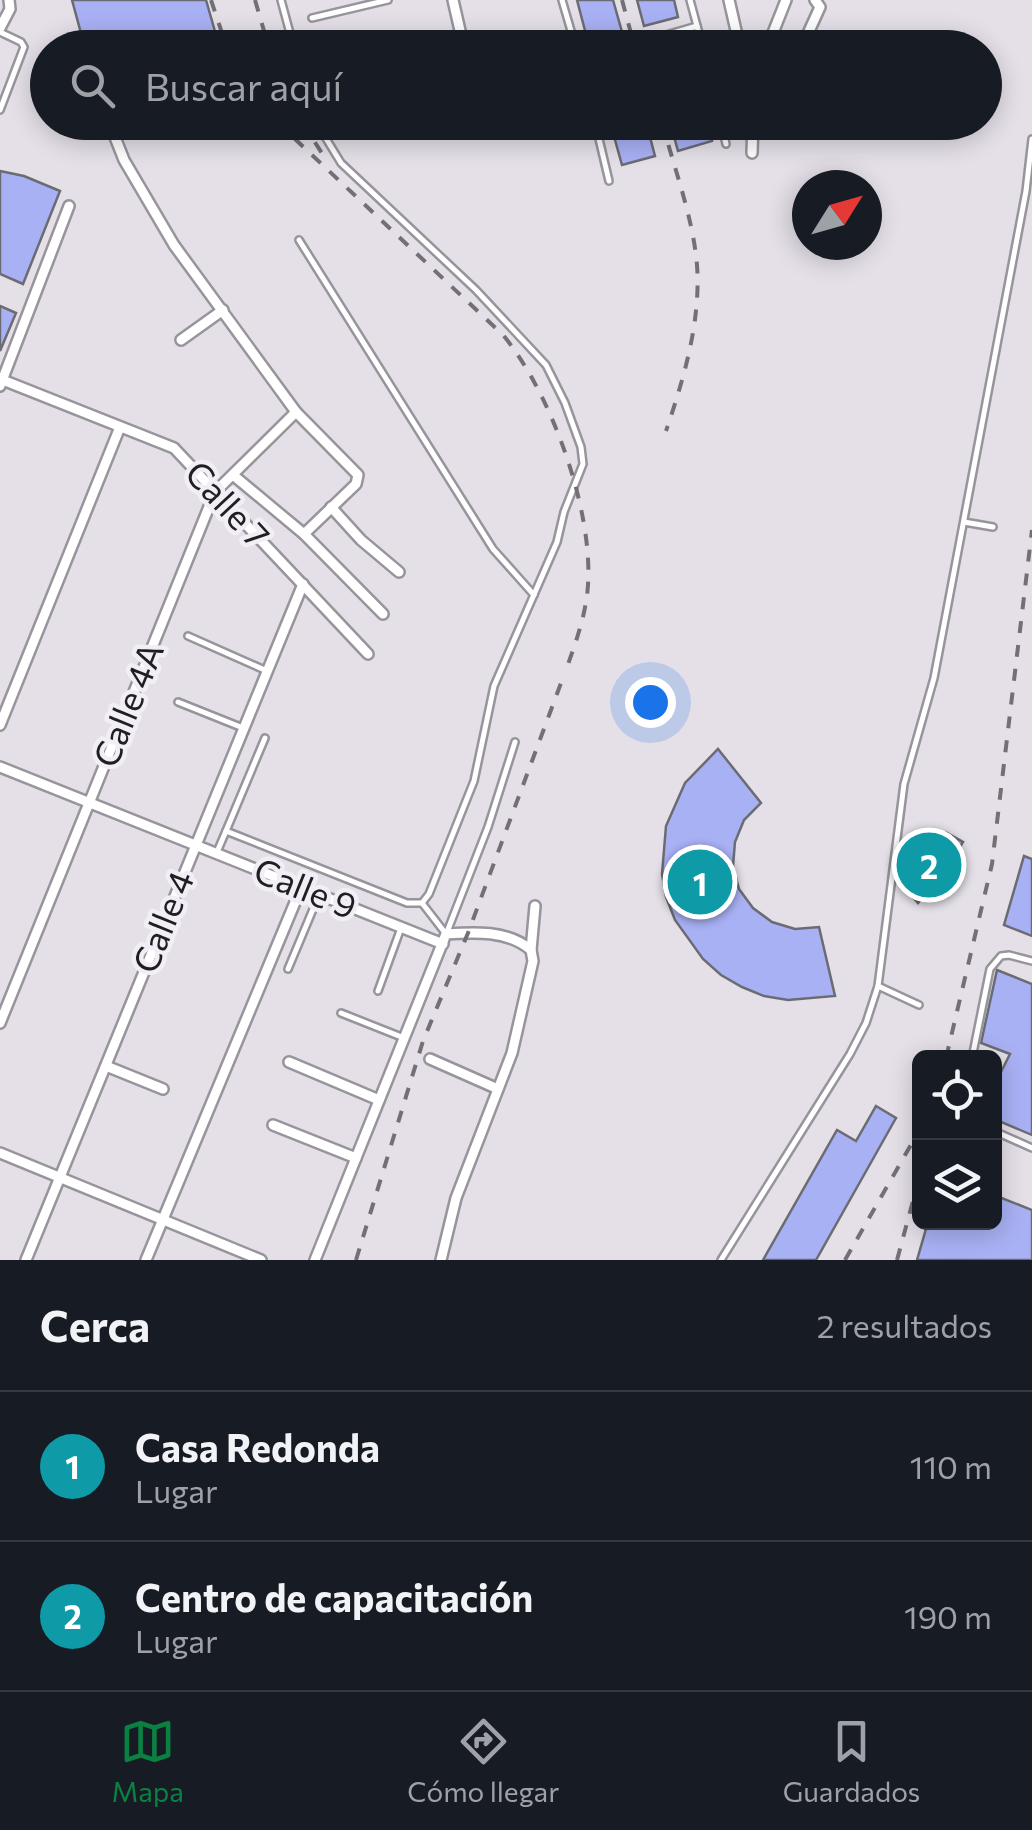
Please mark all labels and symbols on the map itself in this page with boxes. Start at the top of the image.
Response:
north arrow [792,170,882,260]
street label: Calle 7 [178,451,280,556]
street label: Calle 4A [82,636,171,773]
your location [625,677,676,728]
pin: 2 [896,828,962,902]
pin: 1 [668,844,732,920]
street label: Calle 9 [249,847,363,927]
street label: Calle 4 [122,864,202,978]

